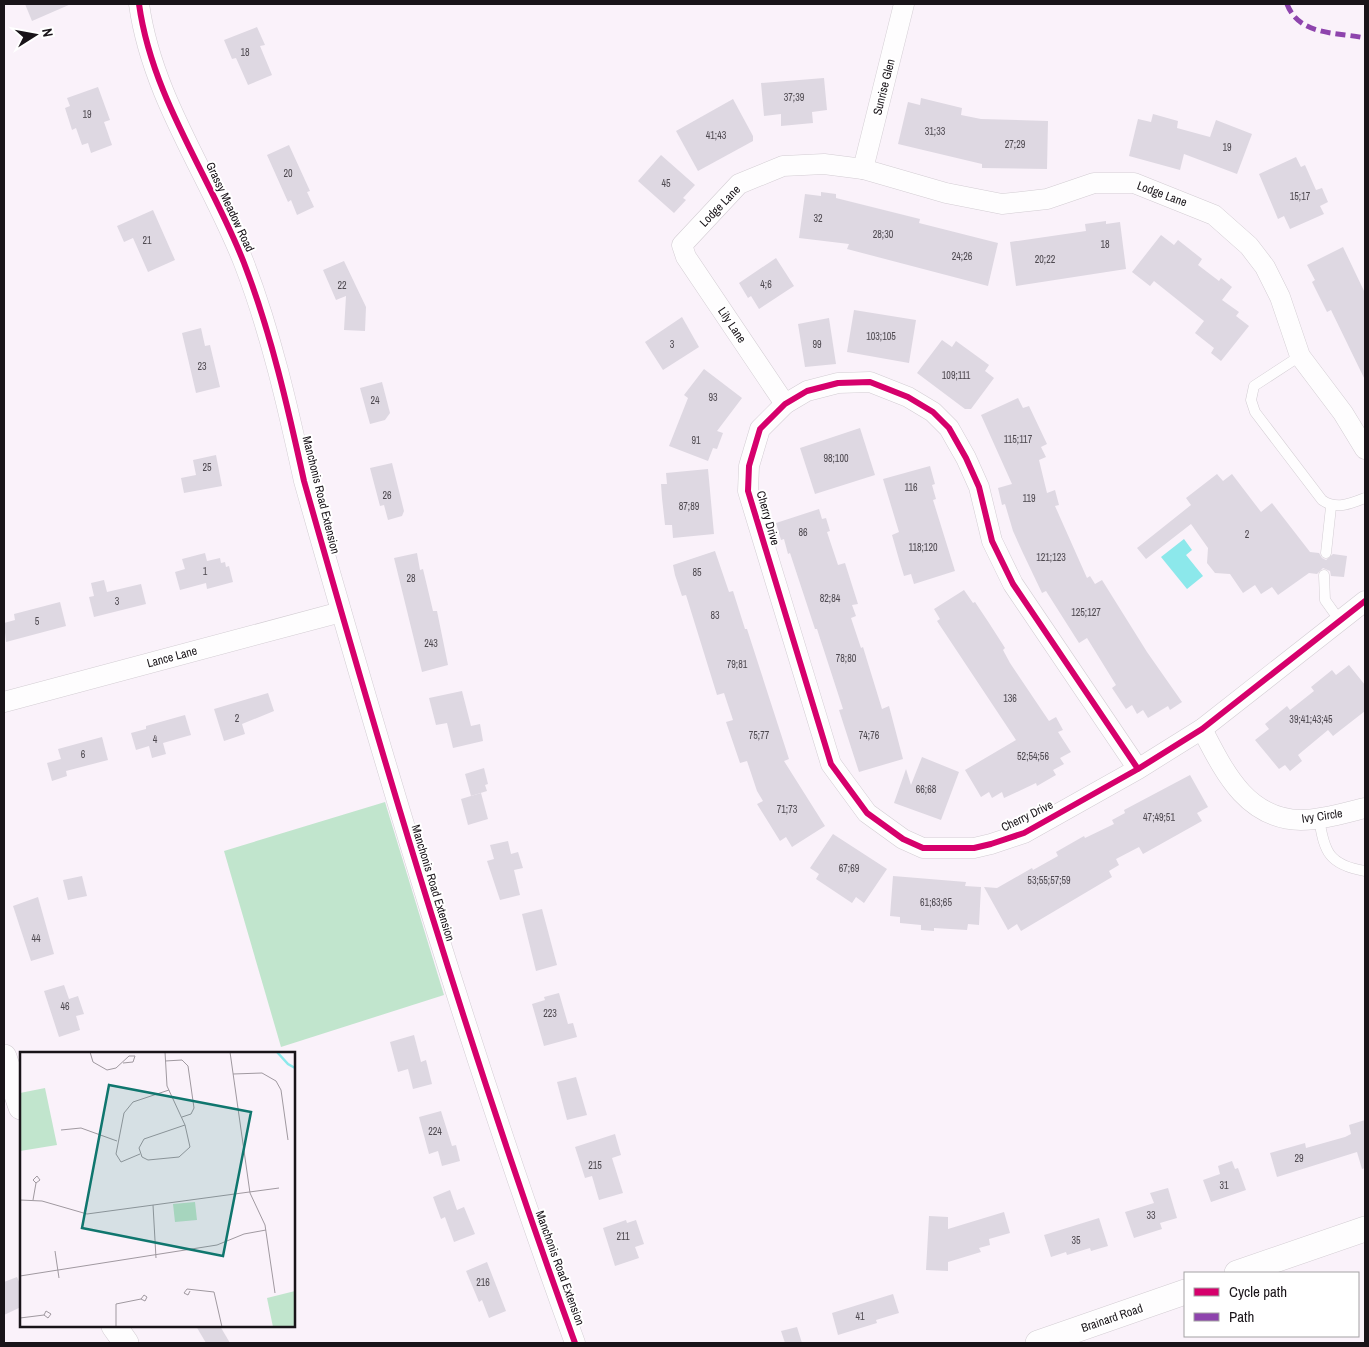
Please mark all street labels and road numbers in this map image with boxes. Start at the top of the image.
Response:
street label: Sunrise Glen [869,57,899,117]
street label: Grassy Meadow Road [202,160,258,254]
street label: Lodge Lane [1135,178,1189,210]
street label: Lodge Lane [696,182,744,230]
street label: Lily Lane [714,304,750,346]
street label: Manchonis Road Extension [299,434,343,556]
street label: Cherry Drive [753,489,783,547]
street label: Lance Lane [145,643,199,671]
street label: Cherry Drive [998,797,1056,835]
street label: Ivy Circle [1301,805,1343,827]
street label: Manchonis Road Extension [408,823,458,943]
street label: Manchonis Road Extension [532,1208,588,1328]
street label: Brainard Road [1079,1300,1145,1336]

